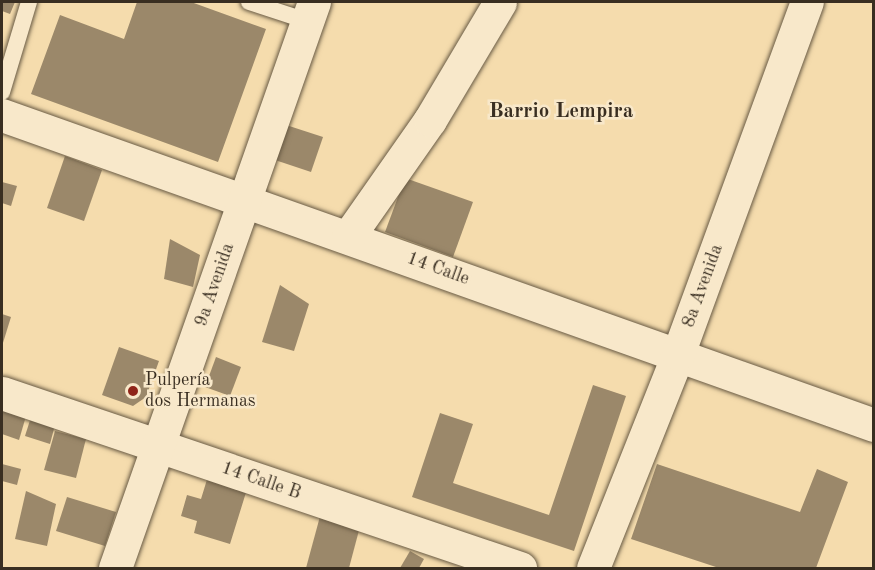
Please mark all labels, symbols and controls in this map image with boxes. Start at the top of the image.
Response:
district label: Barrio Lempira [489,99,633,125]
street label: 9a Avenida [191,240,239,330]
street label: 8a Avenida [678,242,728,330]
street label: 14 Calle [404,248,472,290]
place label: Pulpería dos Hermanas [145,370,256,412]
marker: Pulpería dos Hermanas [126,384,140,398]
street label: 14 Calle B [219,457,303,505]

